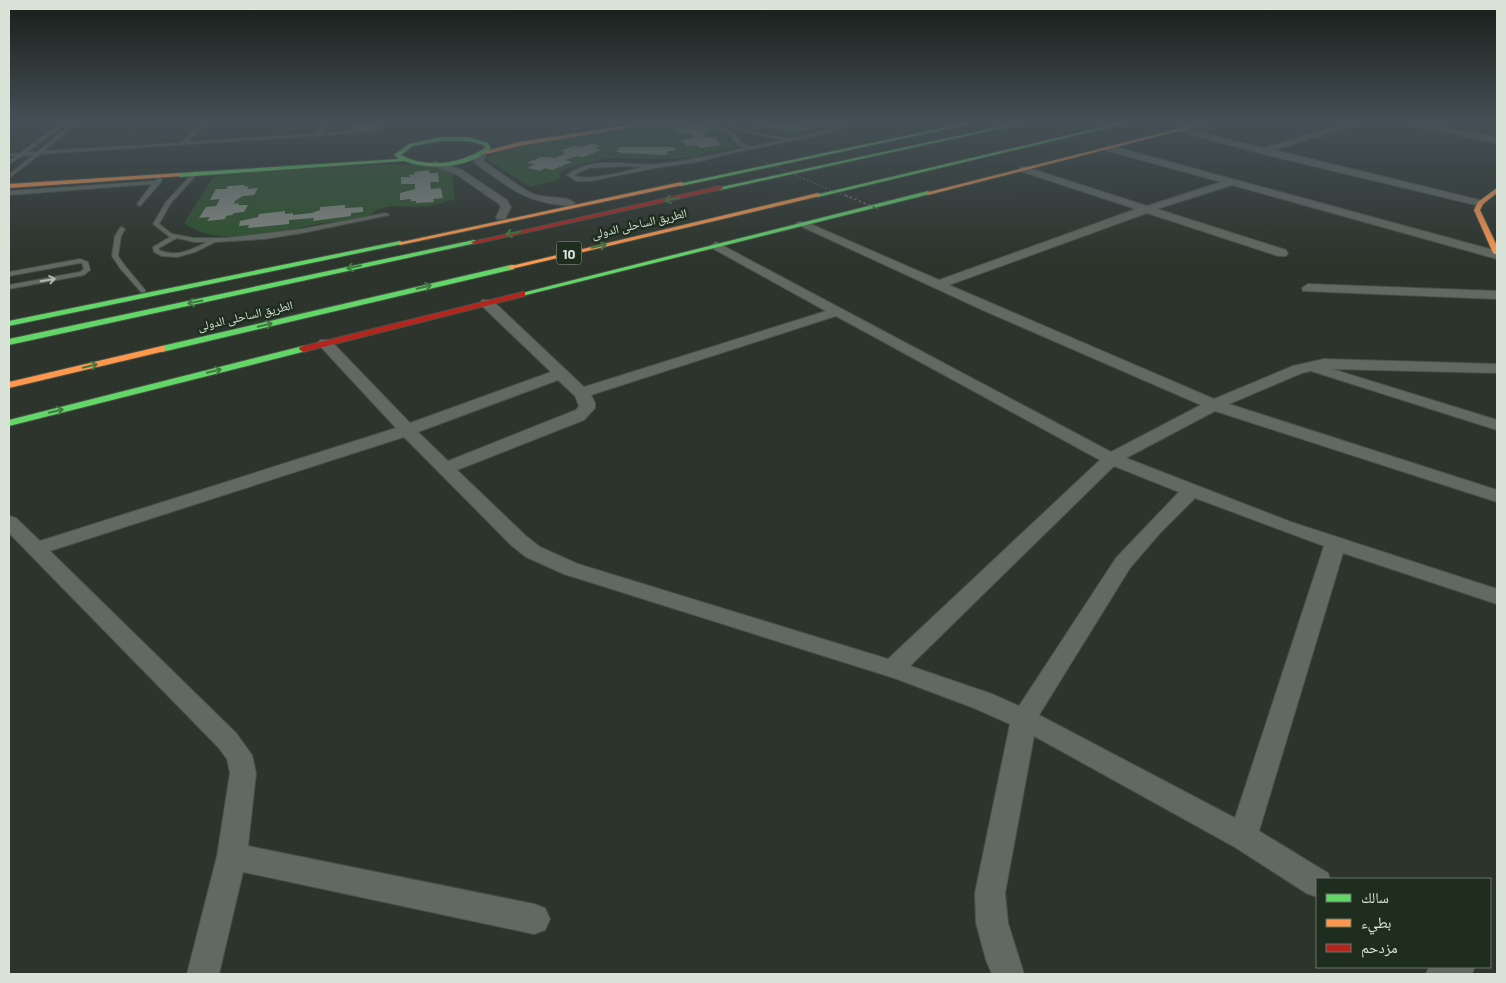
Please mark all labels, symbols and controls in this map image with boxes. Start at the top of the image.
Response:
one-way arrow [664,194,680,204]
street label: الطريق الساحلى الدولى [590,205,688,242]
one-way arrow [505,229,521,238]
one-way arrow [590,241,606,250]
road number: 10 [556,242,582,264]
one-way arrow [346,263,362,272]
one-way arrow [40,274,56,284]
one-way arrow [415,282,431,291]
street label: الطريق الساحلى الدولى [196,297,294,334]
one-way arrow [188,298,204,307]
one-way arrow [257,320,273,329]
one-way arrow [82,361,98,370]
one-way arrow [205,366,221,376]
one-way arrow [48,406,64,415]
legend [1316,878,1491,968]
text: سالك [1361,888,1389,906]
text: بطيء [1361,913,1391,935]
text: مزدحم [1361,938,1398,958]

